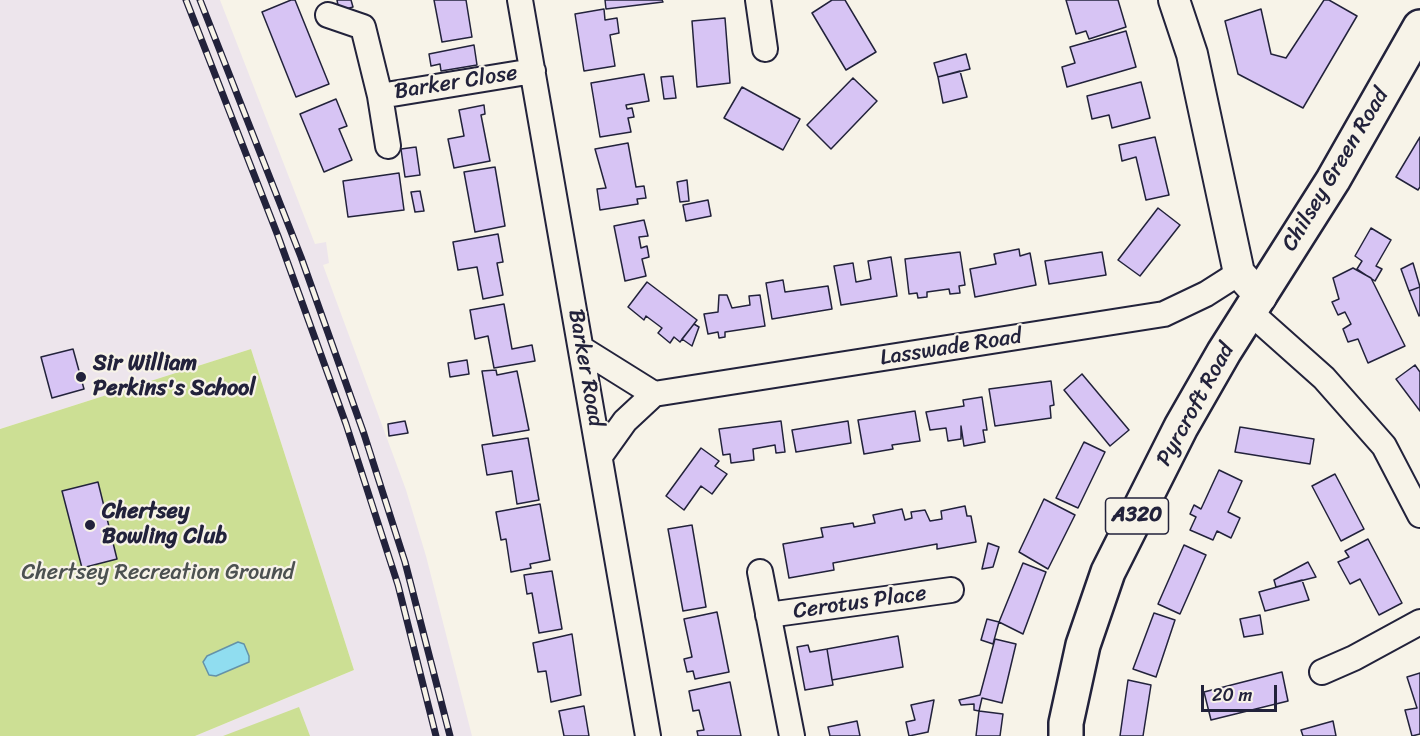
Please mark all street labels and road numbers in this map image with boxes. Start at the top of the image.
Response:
street label: Barker Close [393,60,519,106]
street label: Chilsey Green Road [1277,84,1395,256]
street label: Barker Road [562,307,608,429]
street label: Lasswade Road [878,324,1024,372]
street label: Pyrcroft Road [1151,339,1241,471]
road number: A320 [1106,498,1168,534]
street label: Cerotus Place [792,581,928,625]

